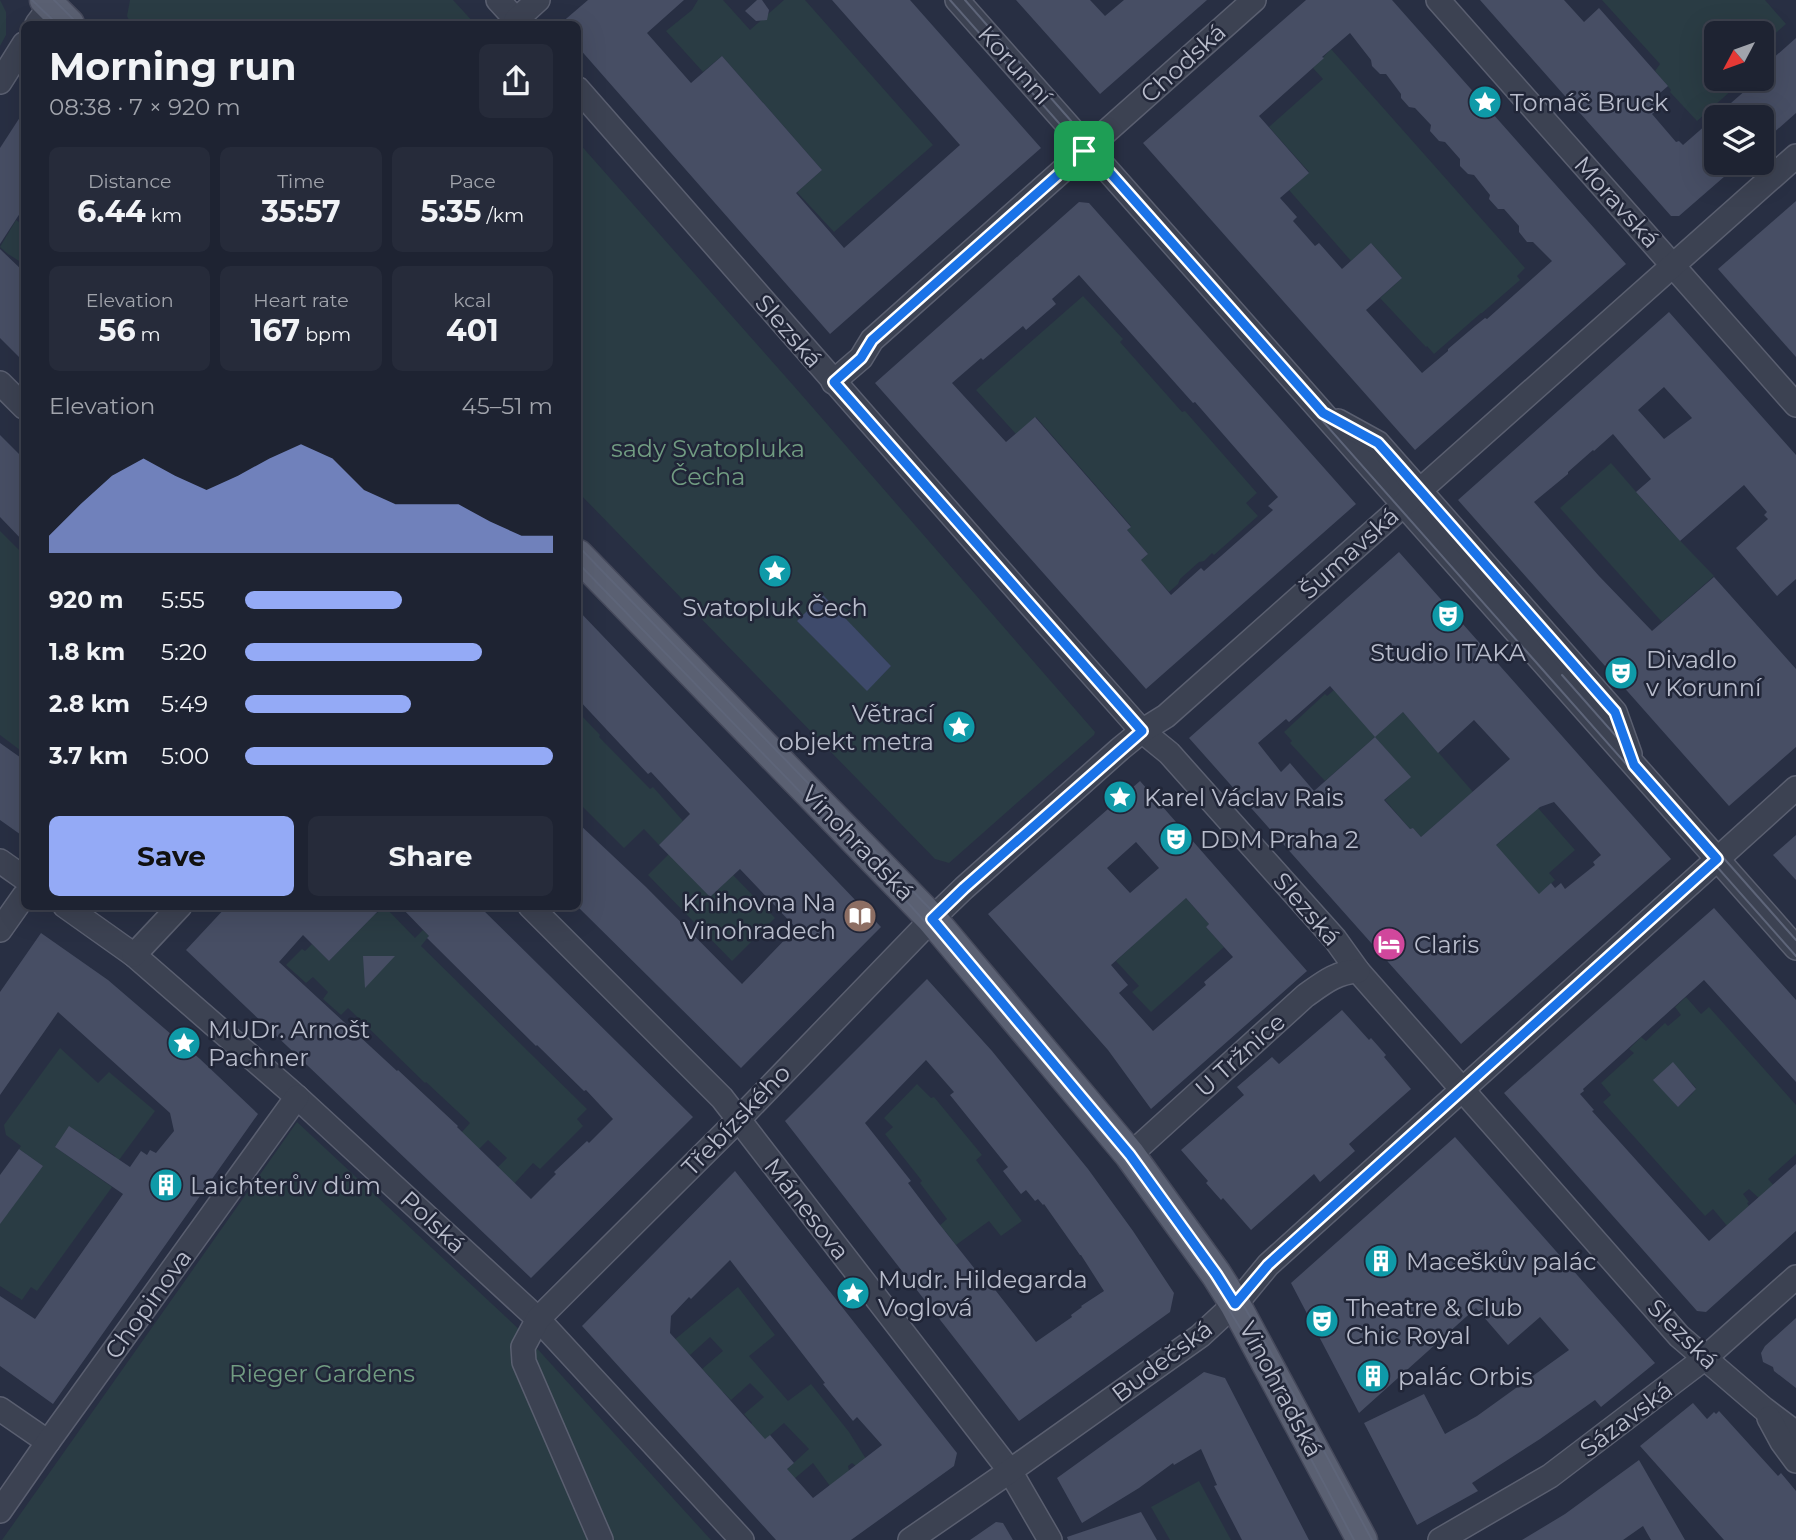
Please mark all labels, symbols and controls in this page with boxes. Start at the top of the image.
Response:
street label: Chodská [1134,17,1232,109]
street label: Korunní [972,20,1059,112]
north arrow [1704,21,1774,91]
map controls [1704,21,1774,175]
text: Morning run [49,43,297,90]
button: share [479,44,553,118]
place icon: Tomáč Bruck [1466,83,1504,121]
place label: Tomáč Bruck [1510,88,1669,117]
text: 08:38 · 7 × 920 m [49,93,241,121]
button: layers [1704,105,1774,175]
pin [1054,121,1114,181]
icon: arrive [1065,132,1103,170]
street label: Moravská [1568,150,1666,254]
text: Distance [88,170,171,193]
text: Time [277,170,325,193]
text: Pace [449,170,496,193]
text: 6.44 [77,193,146,230]
text: 35:57 [261,193,341,230]
text: 5:35 [420,193,481,230]
text: km [146,204,182,227]
text: /km [481,204,524,227]
street label: Slezská [749,288,829,374]
text: Elevation [86,289,174,312]
text: Heart rate [253,289,349,312]
text: kcal [453,289,491,312]
text: 56 [99,312,136,349]
text: 167 [251,312,300,349]
text: 401 [446,312,499,349]
text: m [136,323,161,346]
text: bpm [300,323,351,346]
text: Elevation [49,392,155,420]
text: 45–51 m [462,392,553,420]
park label: sady Svatopluka Čecha [611,434,805,491]
street label: Šumavská [1294,501,1404,605]
place icon: Svatopluk Čech [756,552,794,590]
text: 920 m [49,586,123,614]
text: 5:55 [161,586,205,614]
place label: Svatopluk Čech [682,593,868,622]
theatre icon: Studio ITAKA [1429,597,1467,635]
text: 1.8 km [49,638,125,666]
text: 5:20 [161,638,207,666]
place label: Studio ITAKA [1370,638,1527,667]
place label: Divadlo v Korunní [1646,645,1763,702]
theatre icon: Divadlo v Korunní [1602,654,1640,692]
text: 2.8 km [49,690,130,718]
text: 5:49 [161,690,208,718]
place label: Větrací objekt metra [779,699,936,756]
place icon: Větrací objekt metra [940,708,978,746]
text: 3.7 km [49,742,128,770]
text: 5:00 [161,742,209,770]
place icon: Karel Václav Rais [1101,778,1139,816]
street label: Vinohradská [796,779,920,907]
place label: Karel Václav Rais [1144,783,1344,812]
button: Save [49,816,294,896]
button: Share [308,816,553,896]
theatre icon: DDM Praha 2 [1157,820,1195,858]
place label: DDM Praha 2 [1200,825,1359,854]
street label: Slezská [1267,866,1347,952]
place label: Knihovna Na Vinohradech [682,888,836,945]
library icon: Knihovna Na Vinohradech [841,897,879,935]
hotel icon: Claris [1370,925,1408,963]
place label: Claris [1414,930,1479,959]
street label: U Tržnice [1189,1007,1291,1103]
place label: MUDr. Arnošt Pachner [208,1015,370,1072]
place icon: MUDr. Arnošt Pachner [165,1024,203,1062]
street label: Třebízského [676,1058,796,1182]
street label: Mánesova [758,1152,856,1266]
building icon: Laichterův dům [147,1166,185,1204]
place label: Laichterův dům [190,1171,381,1200]
street label: Polská [394,1185,472,1259]
building icon: Maceškův palác [1362,1242,1400,1280]
street label: Chopinova [98,1243,198,1365]
place label: Maceškův palác [1406,1247,1597,1276]
place label: Mudr. Hildegarda Voglová [878,1265,1088,1322]
place icon: Mudr. Hildegarda Voglová [834,1274,872,1312]
place label: Theatre & Club Chic Royal [1346,1293,1522,1350]
street label: Slezská [1642,1293,1724,1375]
theatre icon: Theatre & Club Chic Royal [1303,1302,1341,1340]
street label: Budečská [1106,1314,1218,1408]
street label: Vinohradská [1233,1316,1329,1462]
building icon: palác Orbis [1354,1357,1392,1395]
park label: Rieger Gardens [229,1359,415,1388]
place label: palác Orbis [1398,1362,1533,1391]
street label: Sázavská [1574,1375,1678,1463]

